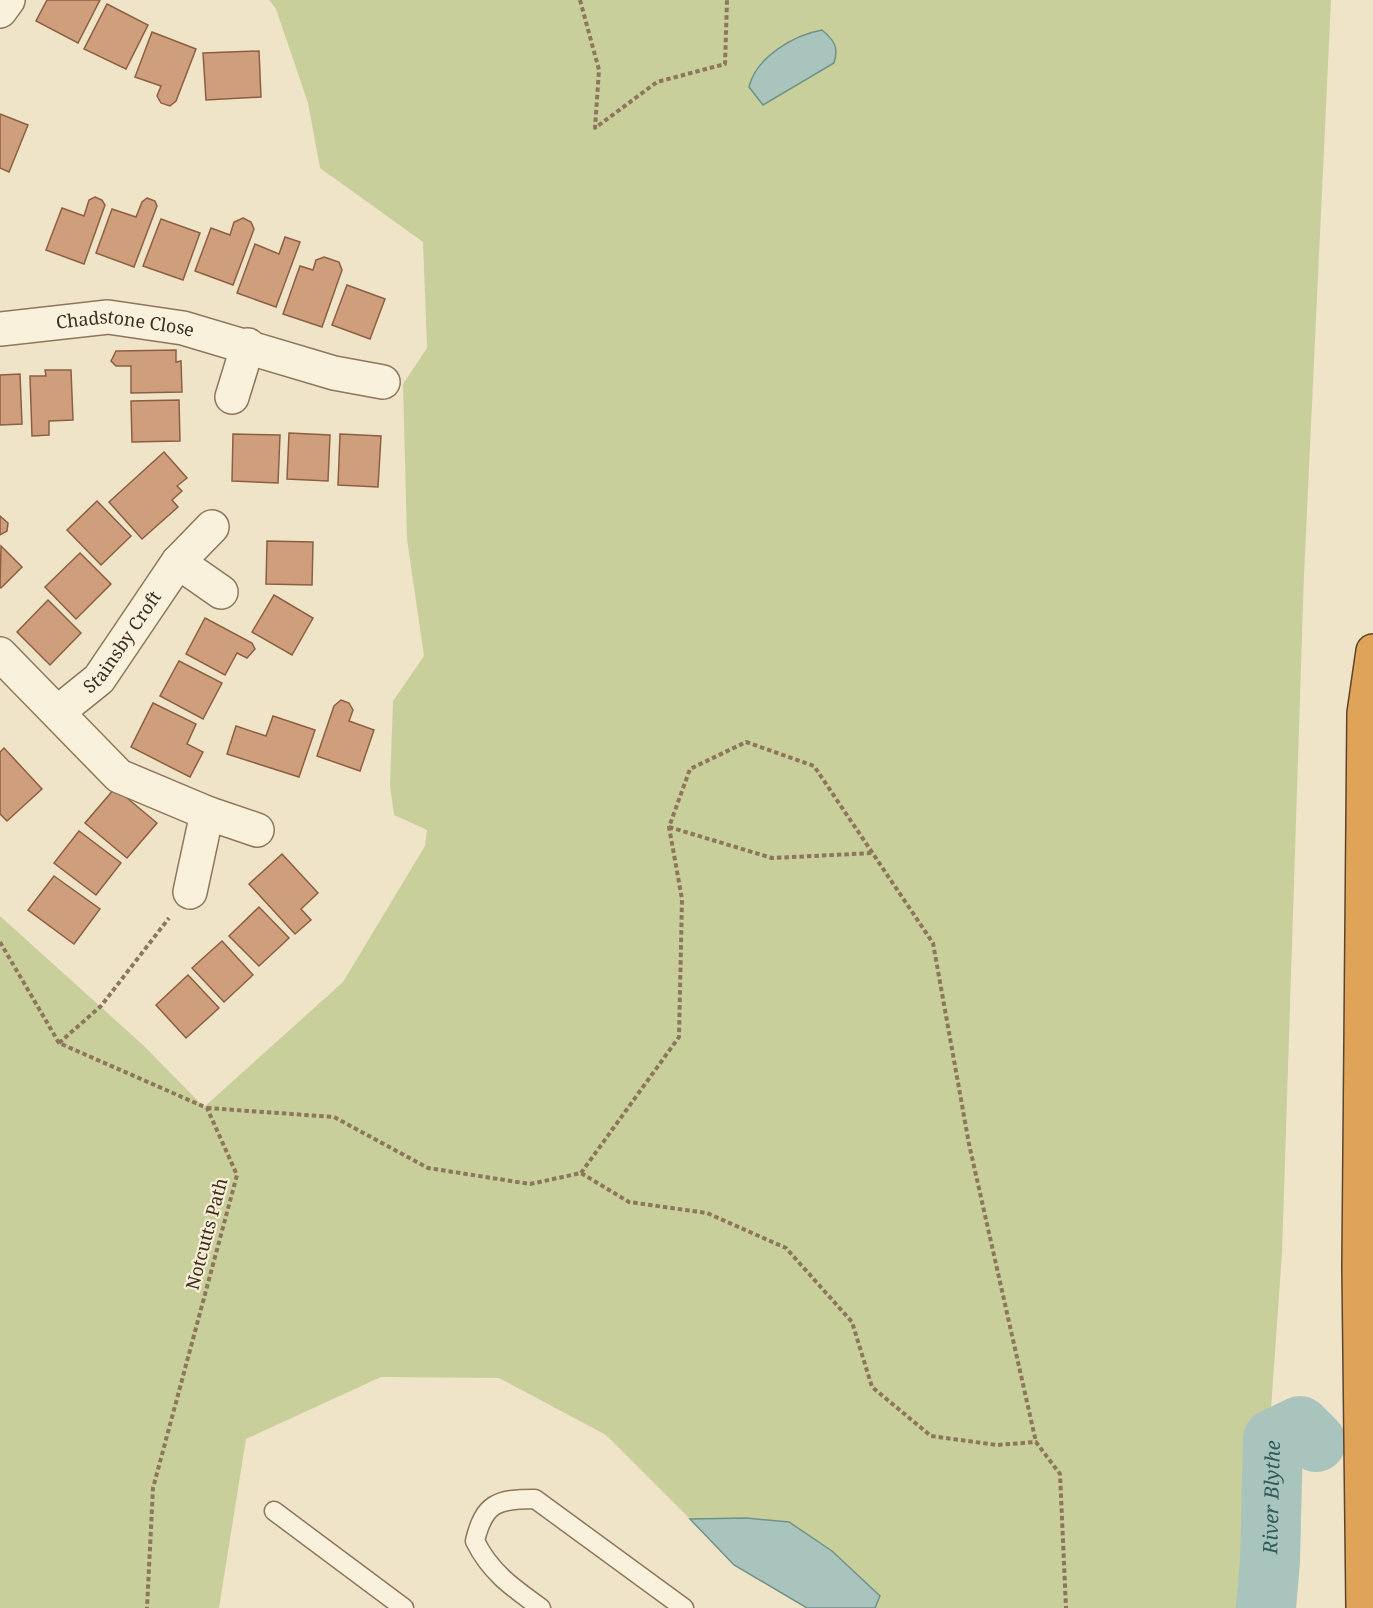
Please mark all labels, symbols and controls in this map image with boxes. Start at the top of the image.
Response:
street label: Chadstone Close [55,304,197,342]
street label: Stainsby Croft [78,586,166,698]
street label: Notcutts Path [180,1175,233,1292]
water label: River Blythe [1256,1440,1286,1555]

